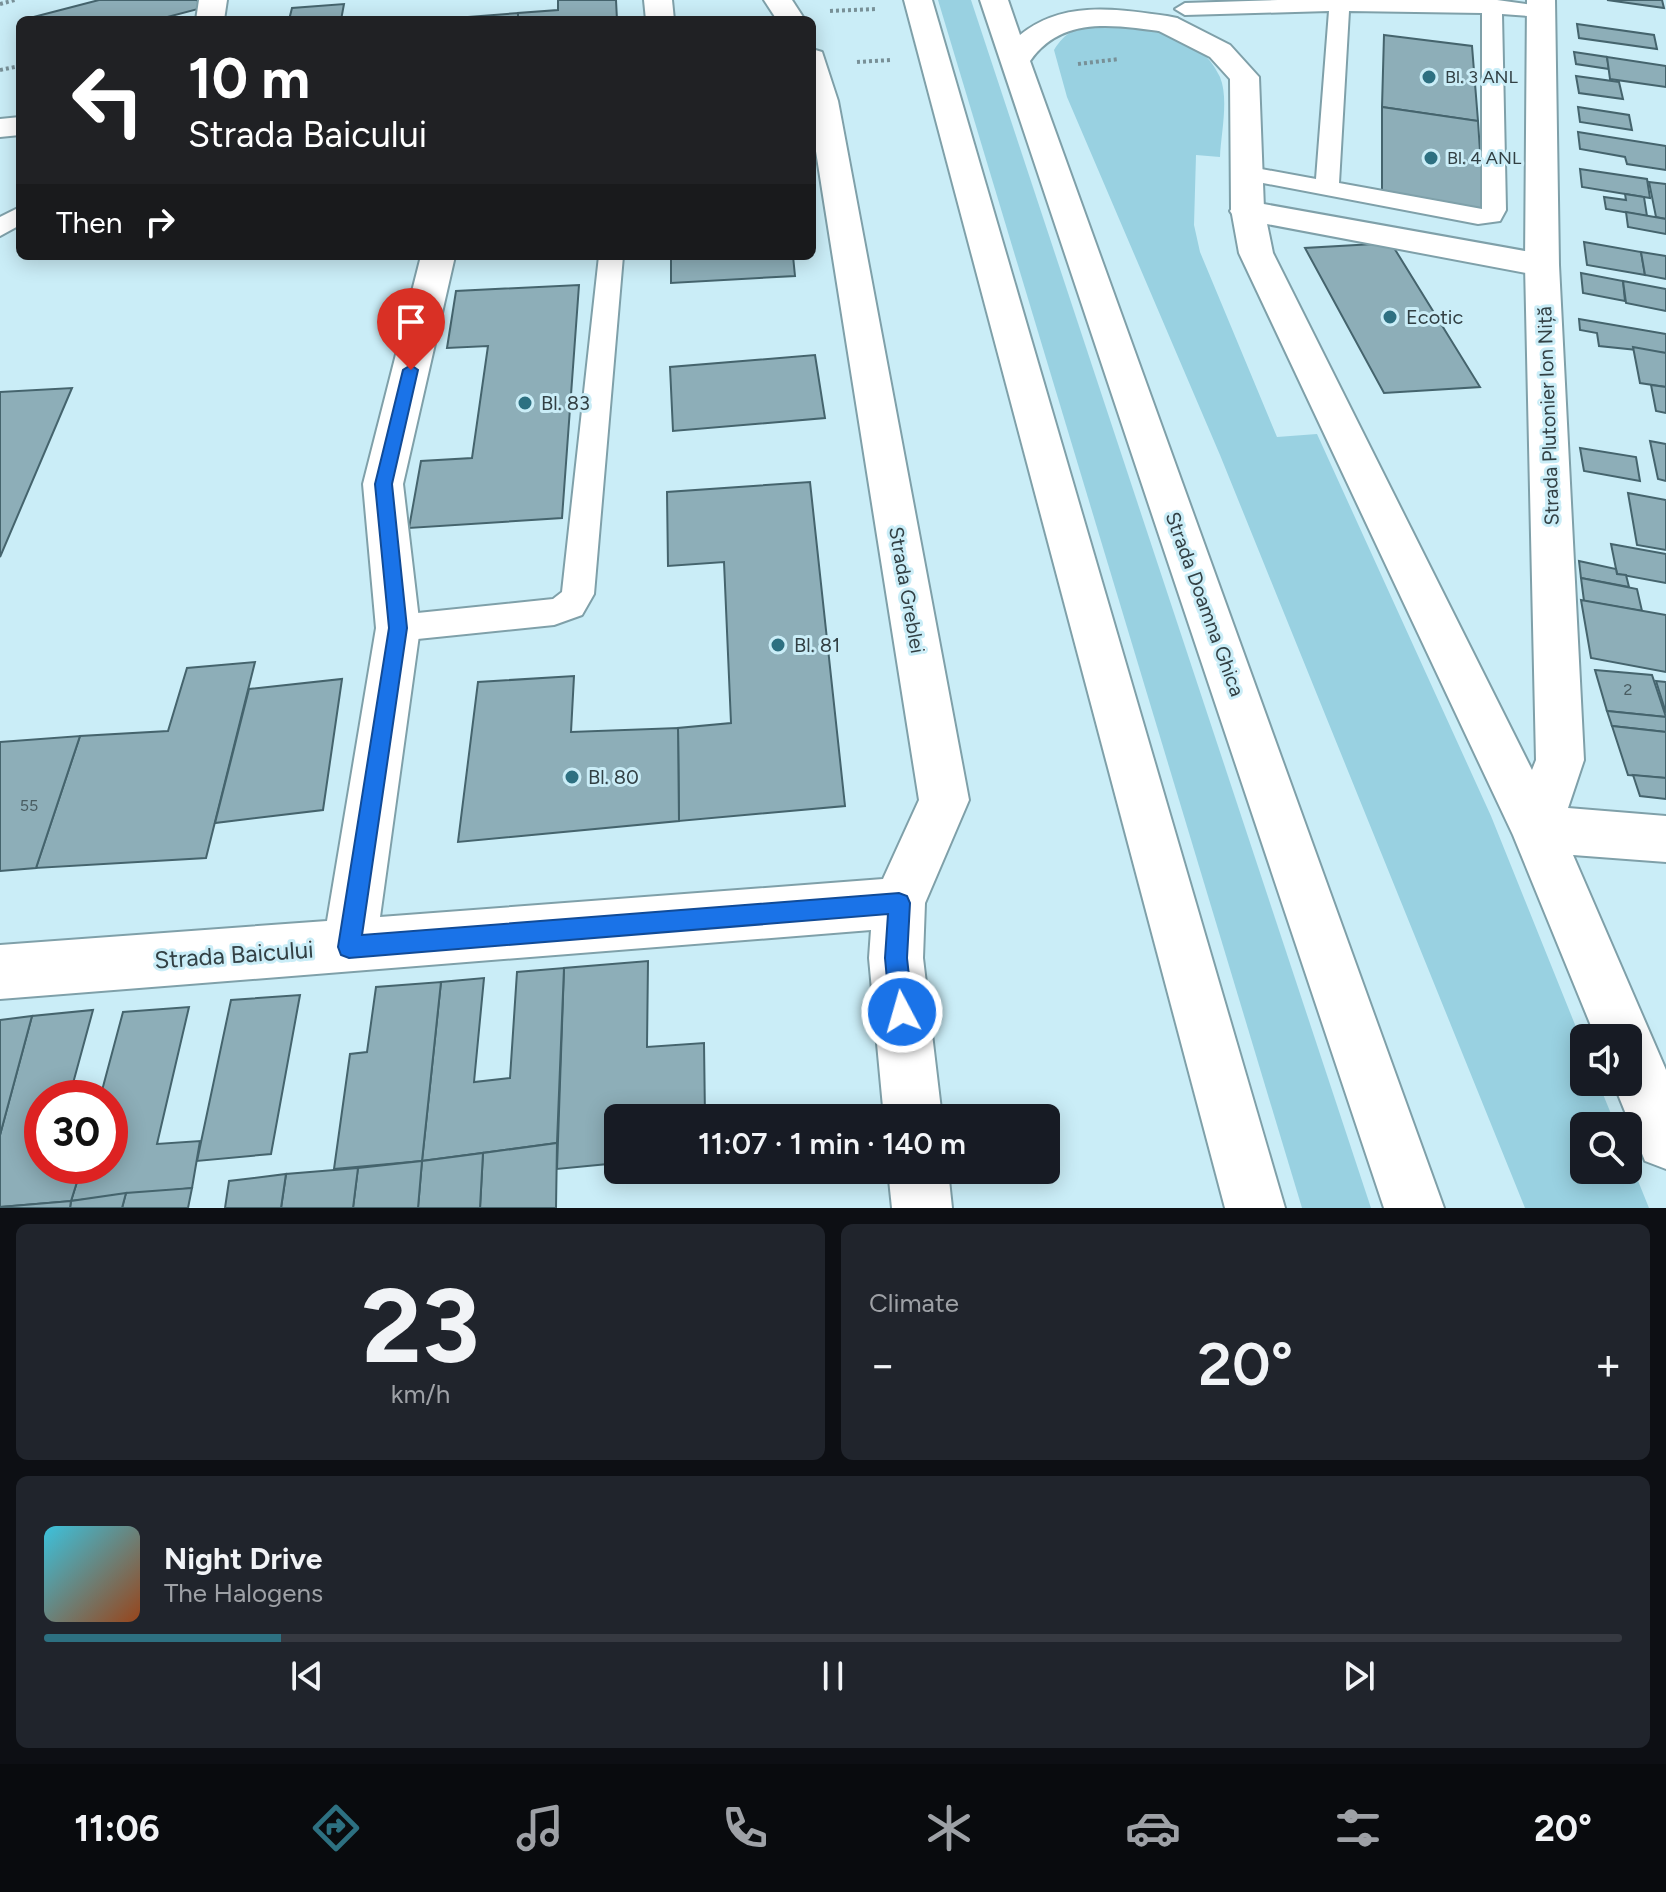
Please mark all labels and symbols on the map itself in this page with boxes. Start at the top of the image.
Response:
place label: Bl. 3 ANL [1445,66,1519,88]
marker: Bl. 3 ANL [1420,68,1438,86]
place label: Bl. 4 ANL [1447,147,1522,169]
marker: Bl. 4 ANL [1422,149,1440,167]
pin [377,288,445,370]
place label: Ecotic [1406,305,1463,329]
street label: Strada Plutonier Ion Niță [1532,306,1564,526]
marker: Ecotic [1381,308,1399,326]
place label: Bl. 83 [541,391,590,415]
marker: Bl. 83 [516,394,534,412]
street label: Strada Doamna Ghica [1160,508,1250,700]
street label: Strada Greblei [884,525,930,655]
place label: Bl. 81 [794,633,840,657]
marker: Bl. 81 [769,636,787,654]
house number: 2 [1624,680,1632,699]
place label: Bl. 80 [588,765,639,789]
marker: Bl. 80 [563,768,581,786]
house number: 55 [20,796,38,815]
street label: Strada Baicului [153,934,315,975]
position arrow [860,970,944,1054]
speed limit sign: 30 [24,1080,128,1184]

